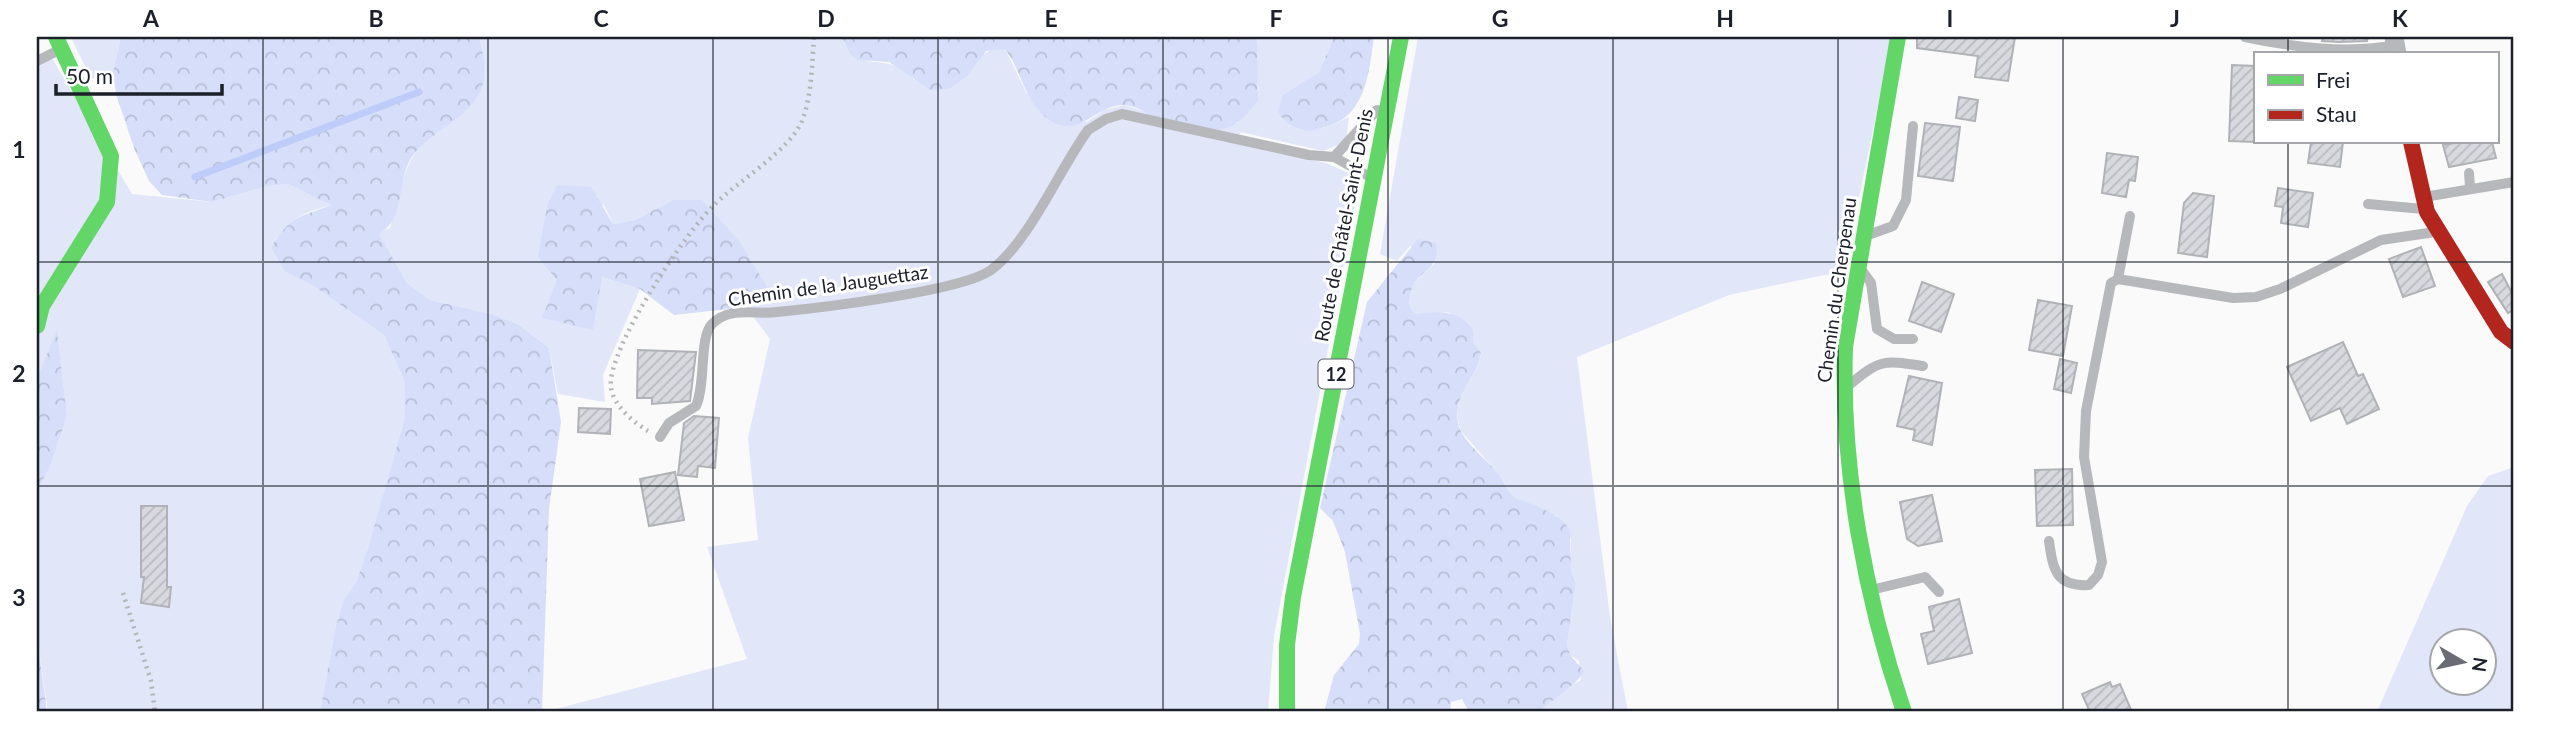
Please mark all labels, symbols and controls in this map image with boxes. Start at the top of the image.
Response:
text: A [142,4,160,32]
text: B [368,4,384,32]
text: C [593,4,609,32]
text: D [817,4,835,32]
text: E [1044,4,1058,32]
text: F [1269,4,1283,32]
text: G [1492,4,1508,32]
text: H [1716,4,1734,32]
text: I [1947,4,1953,32]
text: J [2170,4,2180,32]
text: K [2392,4,2408,32]
scale bar [56,52,222,96]
legend [2254,52,2498,144]
text: 50 m [66,63,113,88]
text: Frei [2316,67,2350,92]
text: Stau [2316,101,2357,126]
street label: Route de Châtel-Saint-Denis [1309,106,1377,344]
text: 1 [12,135,26,163]
street label: Chemin du Cherpenau [1812,196,1860,384]
street label: Chemin de la Jauguettaz [726,260,930,310]
text: 2 [12,359,26,387]
road number: 12 [1318,360,1354,388]
text: 3 [12,583,26,611]
north arrow [2428,626,2498,696]
text: N [2468,656,2493,674]

